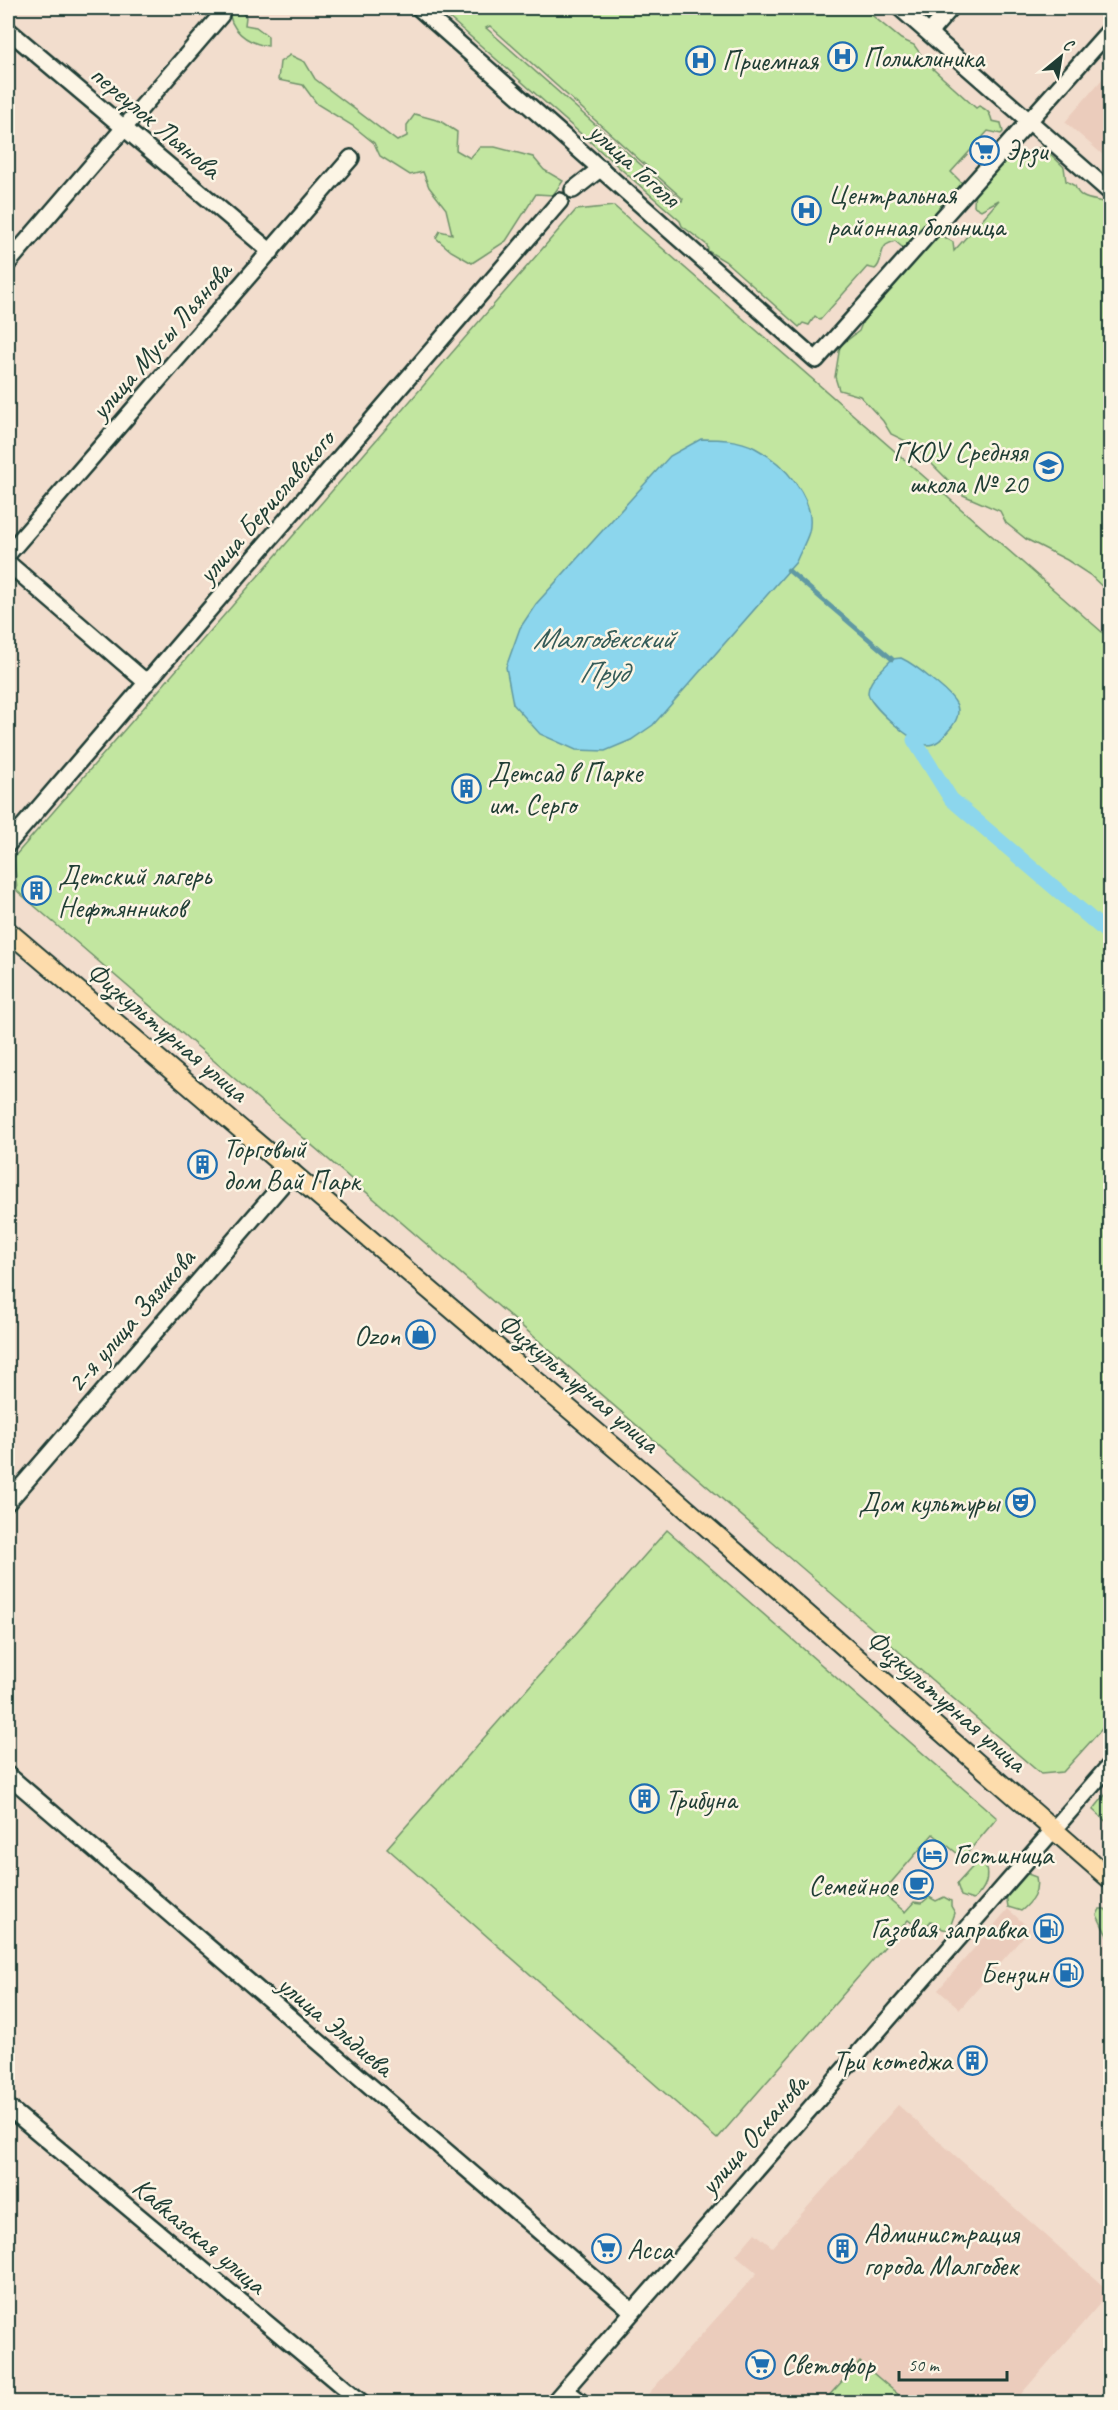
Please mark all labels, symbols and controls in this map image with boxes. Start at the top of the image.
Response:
north arrow [1031,27,1091,87]
text: С [1060,34,1078,57]
place label: Поликлиника [863,40,986,75]
hospital icon: Поликлиника [826,41,858,73]
place label: Приемная [722,43,819,78]
hospital icon: Приемная [685,44,717,76]
street label: переулок Льянова [83,57,229,187]
street label: улица Гоголя [580,113,690,216]
place label: Эрзи [1005,133,1049,168]
supermarket icon: Эрзи [968,134,1000,166]
place label: Центральная районная больница [828,177,1007,244]
hospital icon: Центральная районная больница [791,194,823,226]
street label: улица Мусы Льянова [81,252,240,428]
street label: улица Бериславского [188,420,344,592]
place label: ГКОУ Средняя школа № 20 [893,434,1029,501]
school or university icon: ГКОУ Средняя школа № 20 [1032,451,1064,483]
water label: Малгобекский Пруд [533,619,678,691]
place label: Детсад в Парке им. Серго [488,755,644,822]
building icon: Детсад в Парке им. Серго [451,772,483,804]
place label: Детский лагерь Нефтянников [58,858,213,925]
building icon: Детский лагерь Нефтянников [21,875,53,907]
street label: Физкультурная улица [79,954,257,1111]
place label: Торговый дом Вай Парк [223,1131,363,1198]
building icon: Торговый дом Вай Парк [186,1148,218,1180]
street label: 2-я улица Зязикова [58,1240,203,1399]
street label: Физкультурная улица [490,1305,668,1462]
place label: Ozon [354,1318,400,1353]
shop icon: Ozon [405,1319,437,1351]
place label: Дом культуры [858,1485,1001,1520]
theatre icon: Дом культуры [1004,1486,1036,1518]
street label: Физкультурная улица [859,1621,1035,1781]
place label: Трибуна [665,1782,739,1817]
building icon: Трибуна [628,1783,660,1815]
place label: Гостиница [953,1837,1055,1872]
hotel icon: Гостиница [916,1838,948,1870]
place label: Семейное [808,1868,899,1903]
cafe icon: Семейное [902,1869,934,1901]
place label: Газовая заправка [871,1911,1029,1947]
fuel station icon: Газовая заправка [1032,1912,1064,1944]
place label: Бензин [980,1956,1050,1991]
fuel station icon: Бензин [1053,1957,1085,1989]
street label: улица Эльдиева [269,1965,403,2086]
place label: Три котеджа [833,2043,954,2078]
building icon: Три котеджа [957,2044,989,2076]
street label: улица Осканова [690,2065,817,2203]
street label: Кавказская улица [126,2169,275,2303]
place label: Администрация города Малгобек [864,2216,1021,2283]
place label: Асса [627,2232,675,2267]
supermarket icon: Асса [590,2233,622,2265]
building icon: Администрация города Малгобек [827,2233,859,2265]
scale bar [899,2344,1007,2382]
place label: Светофор [781,2347,876,2382]
supermarket icon: Светофор [744,2348,776,2380]
text: 50 m [908,2354,941,2376]

